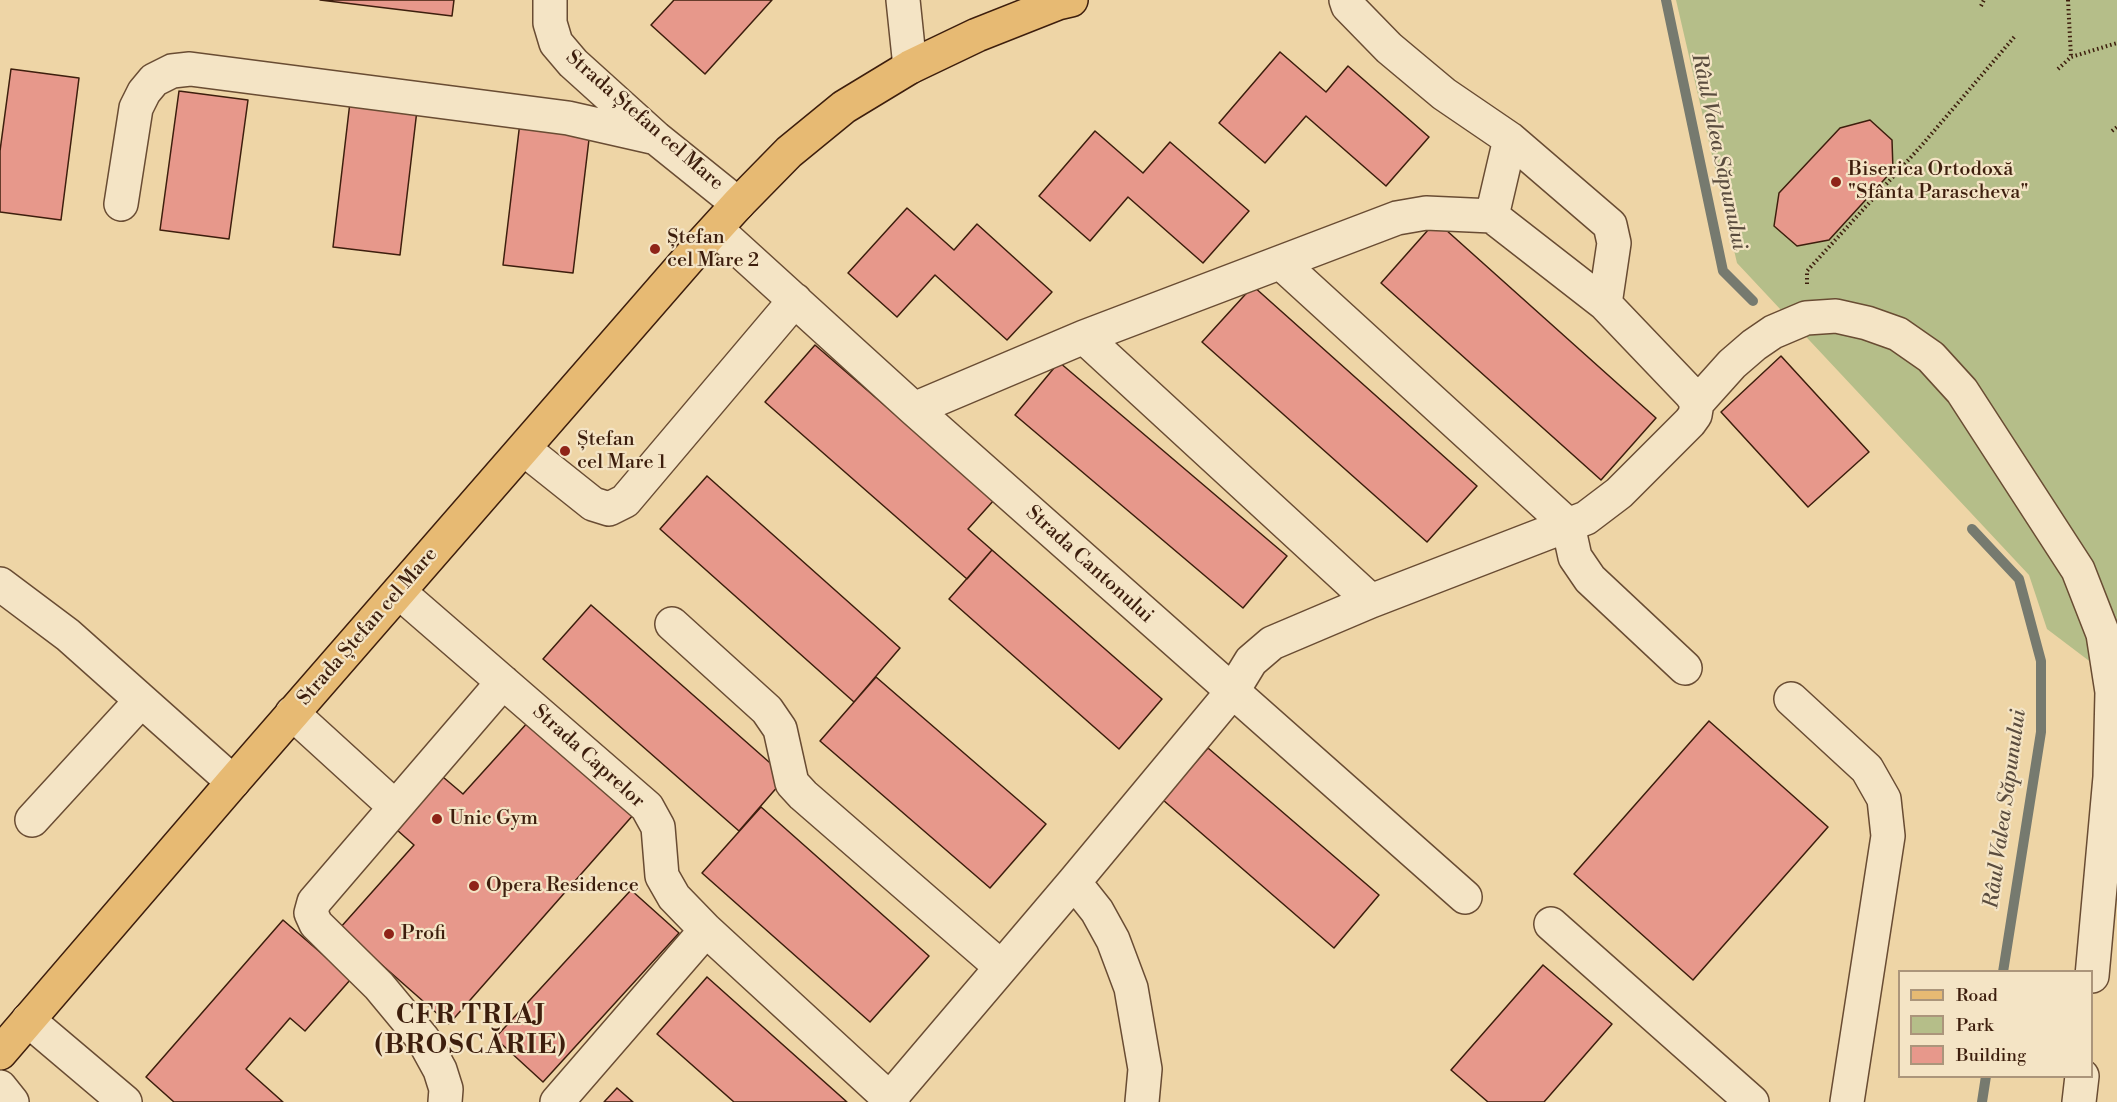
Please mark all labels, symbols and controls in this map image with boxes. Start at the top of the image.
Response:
street label: Strada Ștefan cel Mare [560,46,728,196]
water label: Râul Valea Săpunului [1685,51,1751,253]
place label: Biserica Ortodoxă "Sfânta Parascheva" [1848,158,2028,205]
marker: Biserica Ortodoxă "Sfânta Parascheva" [1829,175,1843,189]
place label: Ștefan cel Mare 2 [667,226,759,273]
marker: Ștefan cel Mare 2 [648,242,662,256]
place label: Ștefan cel Mare 1 [577,428,666,475]
marker: Ștefan cel Mare 1 [558,444,572,458]
street label: Strada Cantonului [1020,501,1158,629]
street label: Strada Ștefan cel Mare [293,543,443,711]
street label: Strada Caprelor [527,700,649,814]
water label: Râul Valea Săpunului [1980,708,2032,910]
place label: Unic Gym [449,807,538,831]
marker: Unic Gym [430,812,444,826]
place label: Opera Residence [486,874,639,898]
marker: Opera Residence [467,879,481,893]
place label: Profi [401,922,446,946]
marker: Profi [382,927,396,941]
legend [1898,970,2093,1078]
text: Road [1956,984,1998,1007]
district label: CFR TRIAJ (BROSCĂRIE) [375,1001,567,1062]
text: Park [1956,1014,1993,1037]
text: Building [1956,1044,2026,1067]

